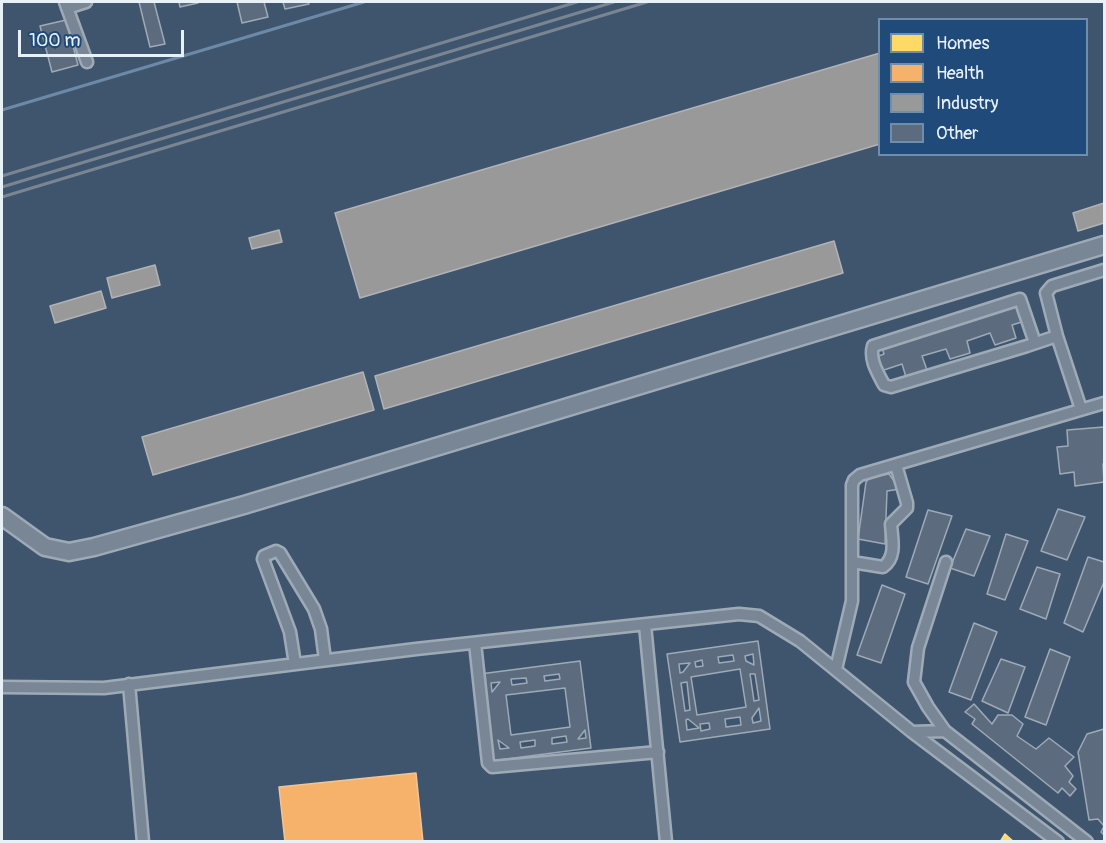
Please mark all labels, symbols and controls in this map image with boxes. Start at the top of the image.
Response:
scale bar [21,18,188,56]
legend [878,18,1088,156]
text: 100 m [29,29,81,52]
text: Homes [936,32,989,55]
text: Health [936,62,984,85]
text: Industry [936,92,999,115]
text: Other [936,122,978,145]

